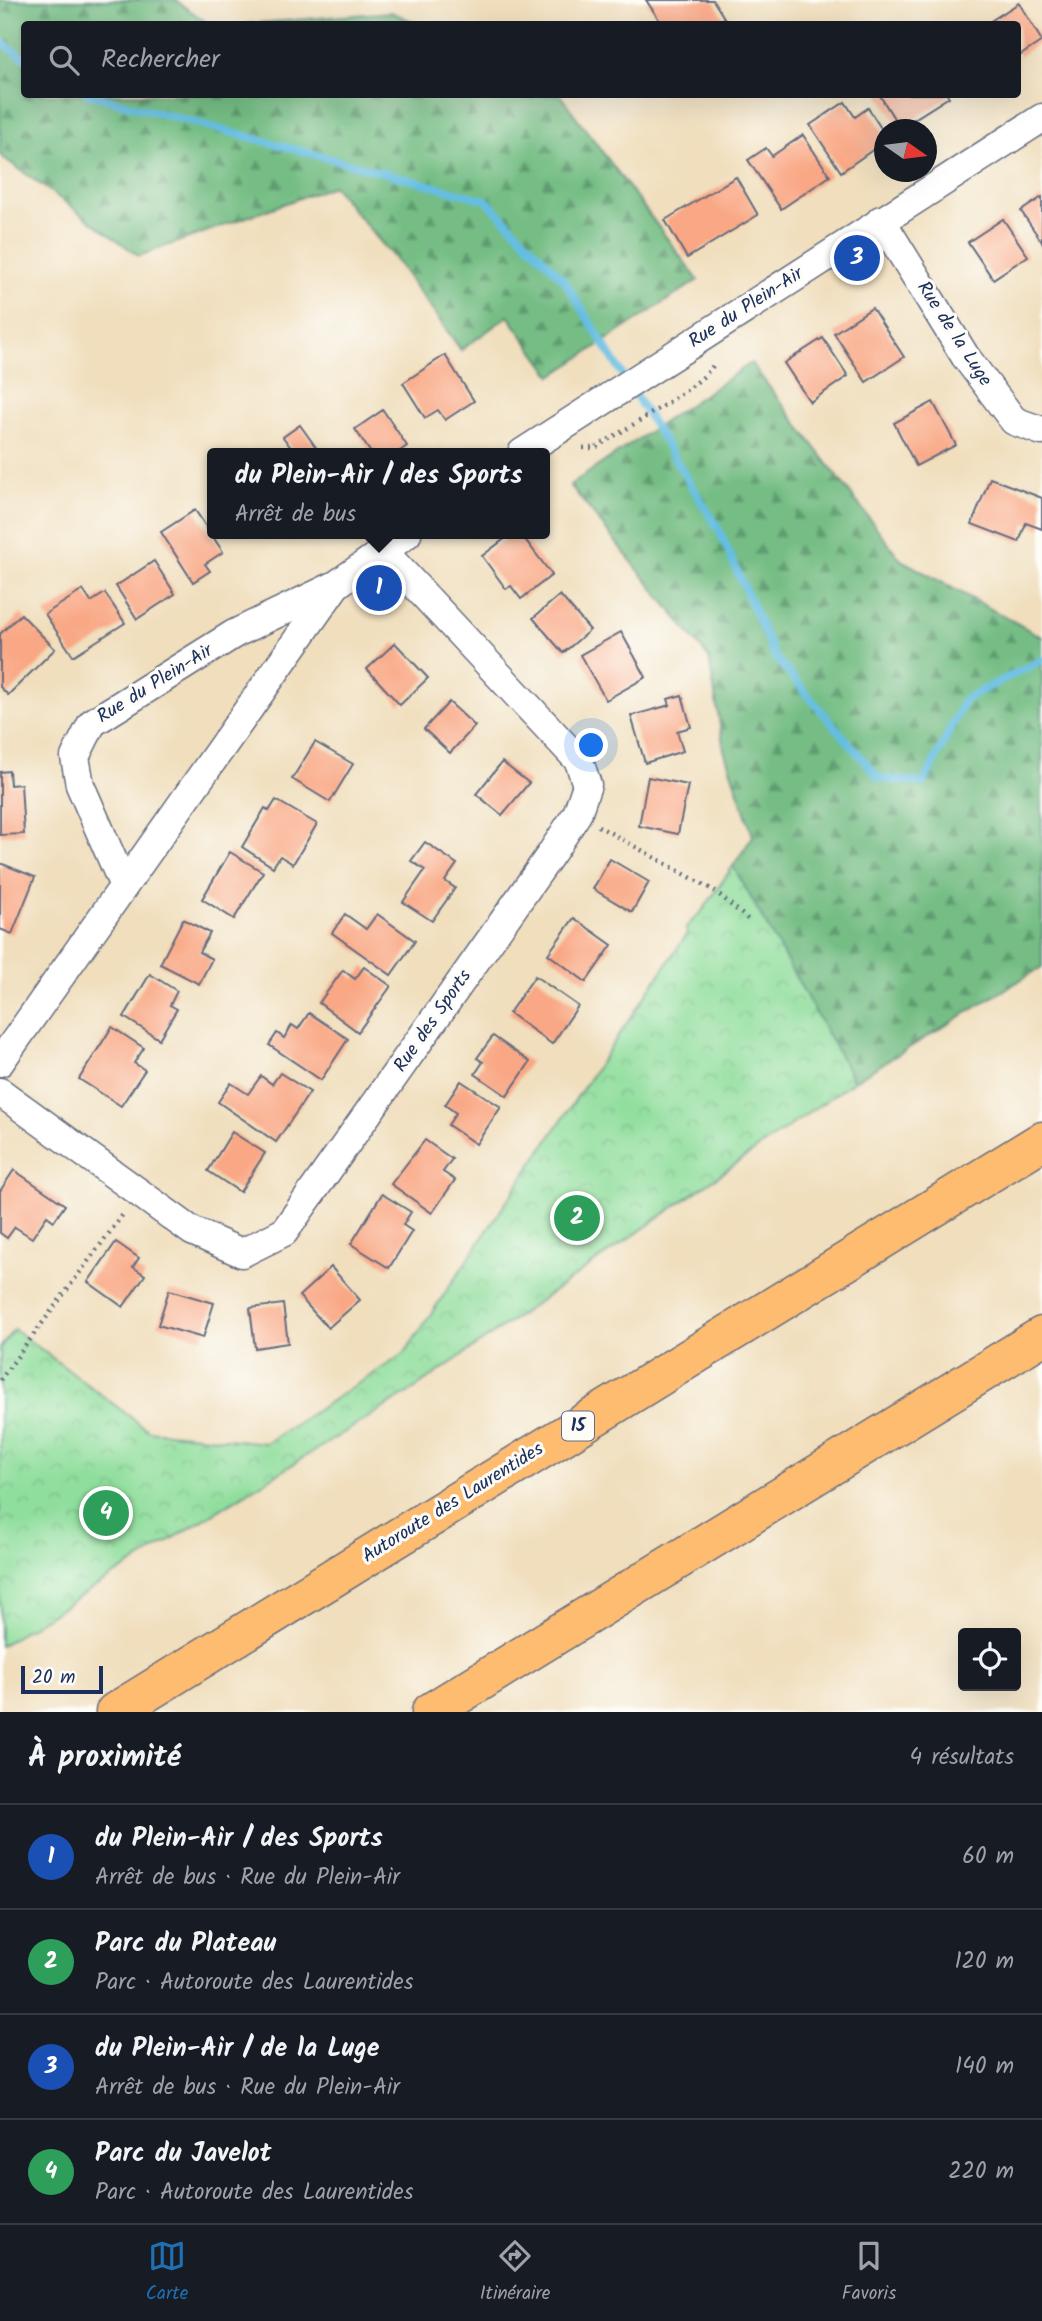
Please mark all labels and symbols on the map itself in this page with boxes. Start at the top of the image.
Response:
north arrow [874,119,937,182]
pin: 3 [834,232,880,284]
street label: Rue du Plein-Air [683,259,811,357]
street label: Rue de la Luge [909,275,1000,393]
pin: 1 [356,562,402,614]
street label: Rue du Plein-Air [91,635,220,732]
your location [574,728,608,762]
street label: Rue des Sports [386,963,480,1079]
pin: 2 [554,1192,600,1244]
road number: 15 [562,1412,594,1441]
street label: Autoroute des Laurentides [356,1435,550,1571]
pin: 4 [83,1487,129,1539]
scale bar [21,1663,103,1695]

